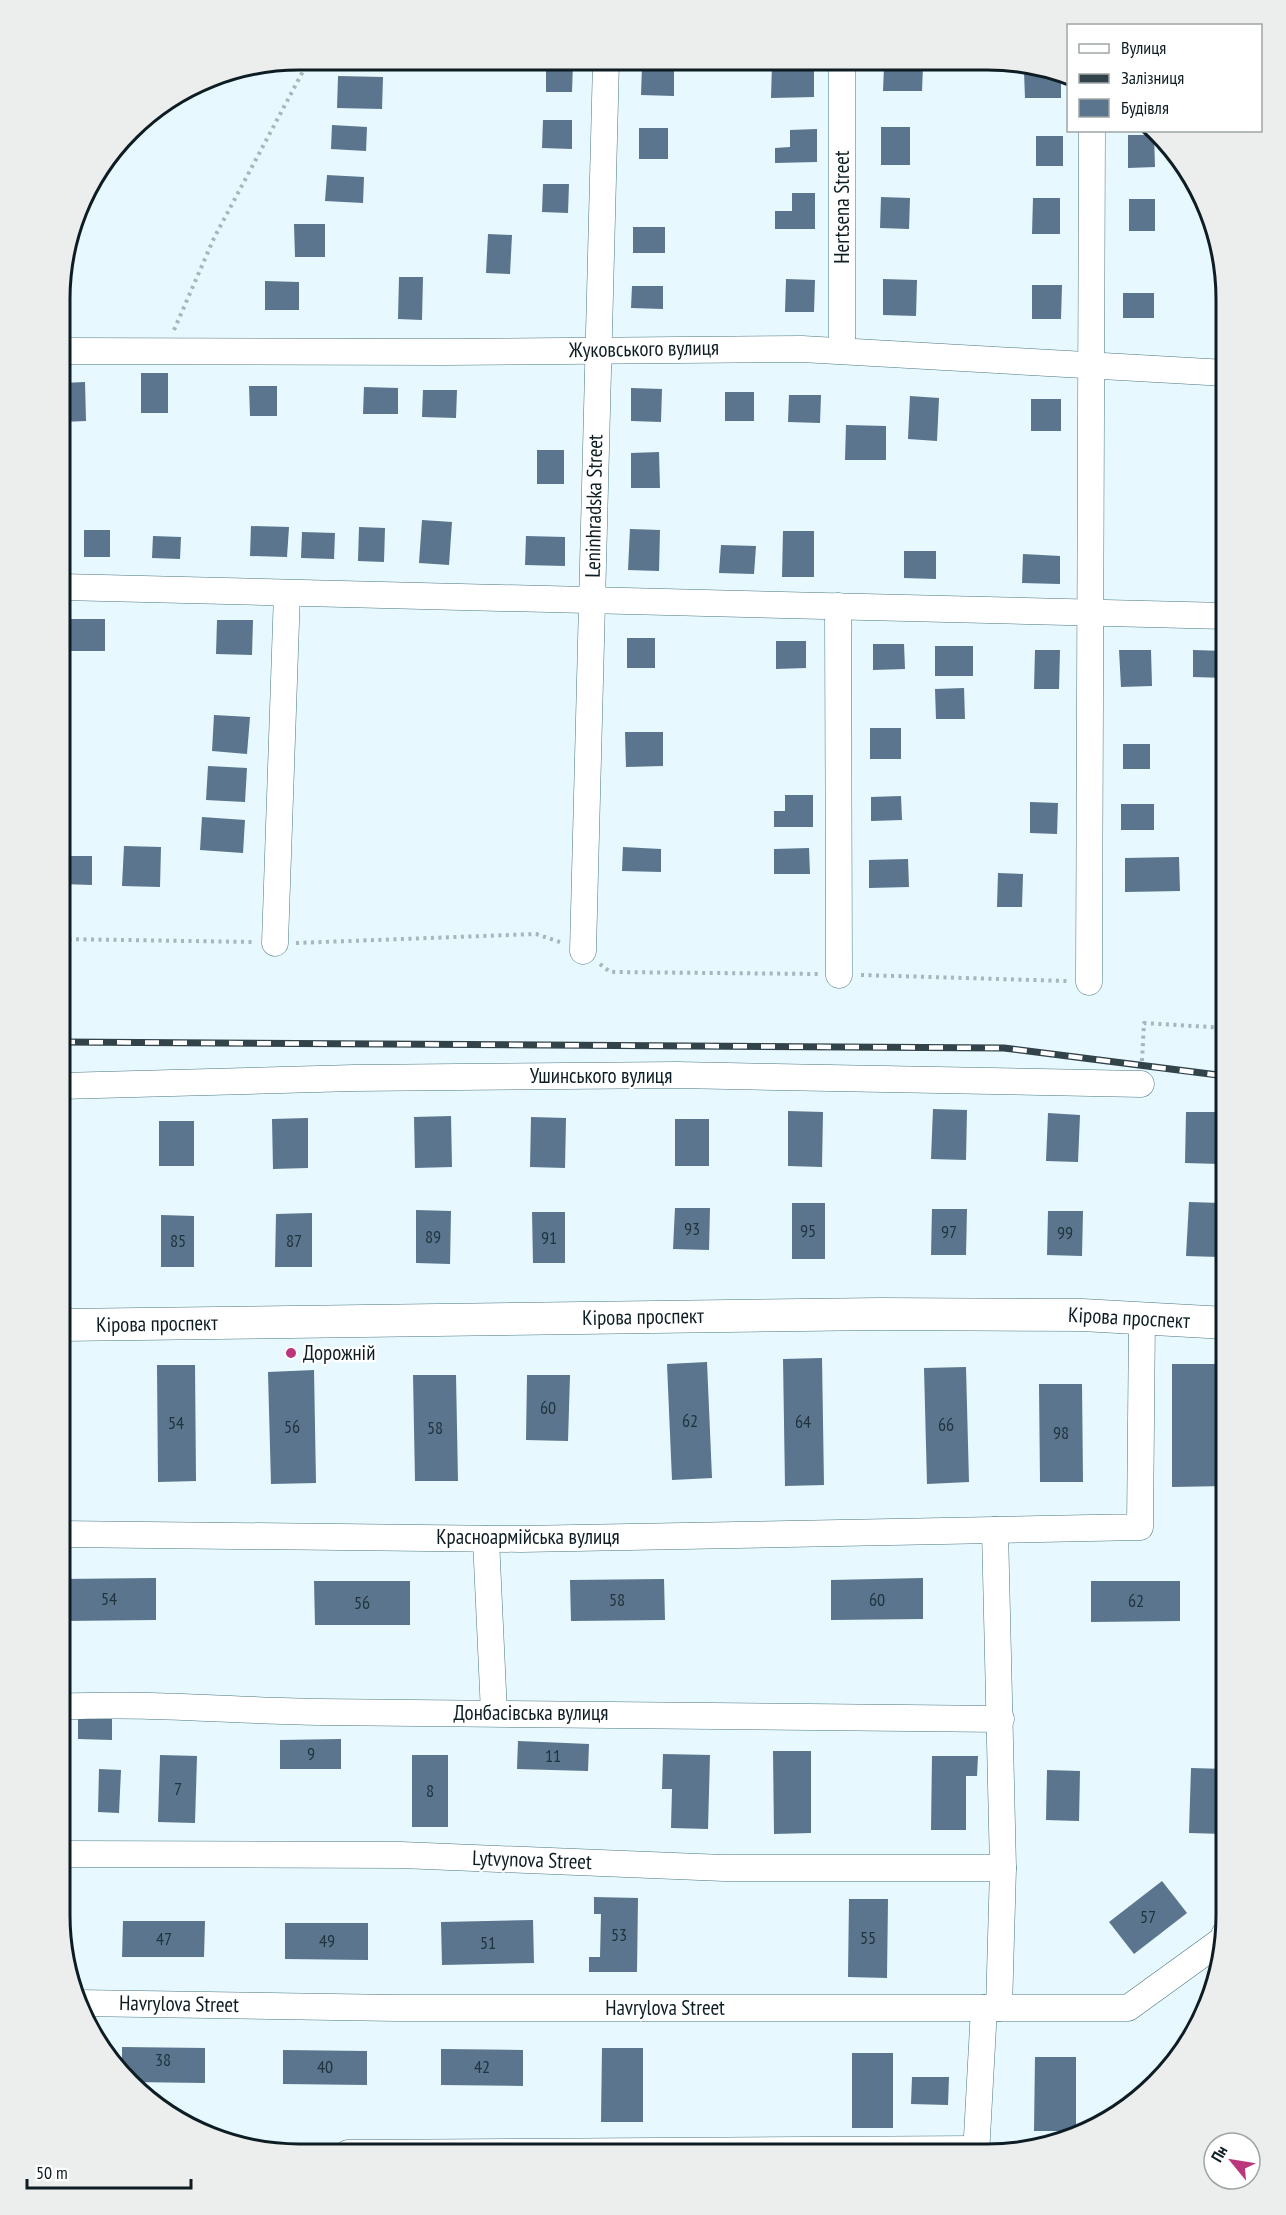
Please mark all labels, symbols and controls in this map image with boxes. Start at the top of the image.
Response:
legend [1067,24,1262,132]
text: Вулиця [1121,36,1166,59]
text: Залізниця [1121,66,1184,89]
text: Будівля [1121,96,1169,119]
street label: Hertsena Street [828,150,855,264]
street label: Жуковського вулиця [568,334,719,363]
street label: Leninhradska Street [579,434,608,578]
street label: Ушинського вулиця [530,1062,672,1089]
house number: 93 [684,1217,700,1240]
house number: 95 [800,1219,816,1242]
house number: 97 [941,1220,957,1243]
house number: 99 [1057,1221,1073,1244]
house number: 89 [425,1225,441,1248]
house number: 91 [541,1226,557,1249]
house number: 85 [170,1229,186,1252]
house number: 87 [286,1229,302,1252]
street label: Кірова проспект [1068,1301,1191,1334]
street label: Кірова проспект [582,1302,704,1331]
street label: Кірова проспект [96,1309,218,1338]
place label: Дорожній [303,1339,375,1366]
marker: Дорожній [284,1346,298,1360]
house number: 60 [540,1396,556,1419]
house number: 62 [682,1409,698,1432]
house number: 64 [795,1410,811,1433]
house number: 54 [168,1411,184,1434]
house number: 66 [938,1413,954,1436]
house number: 56 [284,1415,300,1438]
house number: 58 [427,1416,443,1439]
house number: 98 [1053,1421,1069,1444]
street label: Красноармійська вулиця [436,1523,620,1550]
house number: 54 [101,1587,117,1610]
house number: 58 [609,1588,625,1611]
house number: 60 [869,1588,885,1611]
house number: 62 [1128,1589,1144,1612]
house number: 56 [354,1591,370,1614]
street label: Донбасівська вулиця [454,1699,608,1726]
house number: 9 [307,1742,315,1765]
house number: 11 [545,1744,561,1767]
house number: 7 [174,1777,182,1800]
house number: 8 [426,1779,434,1802]
street label: Lytvynova Street [472,1844,592,1875]
house number: 57 [1140,1905,1156,1928]
house number: 53 [611,1923,627,1946]
house number: 55 [860,1926,876,1949]
house number: 47 [156,1927,172,1950]
house number: 49 [319,1929,335,1952]
house number: 51 [480,1931,496,1954]
street label: Havrylova Street [119,1989,239,2018]
street label: Havrylova Street [605,1994,725,2021]
house number: 38 [155,2048,171,2071]
house number: 40 [317,2055,333,2078]
house number: 42 [474,2055,490,2078]
north arrow [1202,2131,1262,2191]
text: Пн [1206,2142,1232,2165]
scale bar [27,2152,190,2190]
text: 50 m [36,2161,68,2184]

